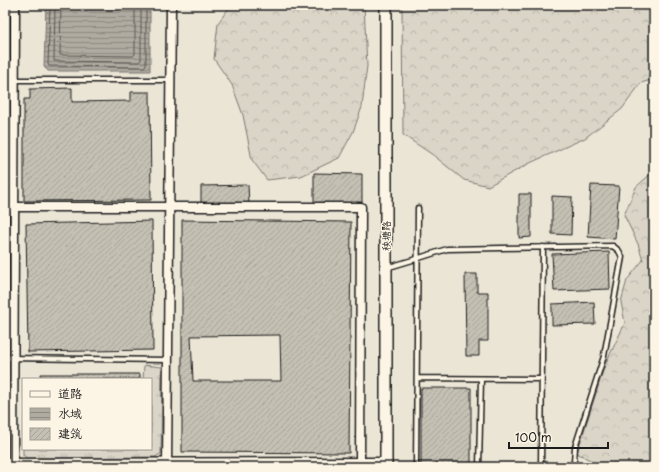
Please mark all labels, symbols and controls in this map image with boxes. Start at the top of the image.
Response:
street label: 秧塘路 [378,221,393,251]
legend [22,378,152,450]
text: 道路 [58,384,82,402]
text: 水域 [58,404,82,422]
text: 建筑 [58,424,82,442]
scale bar [509,424,608,450]
text: 100 m [515,428,552,446]

